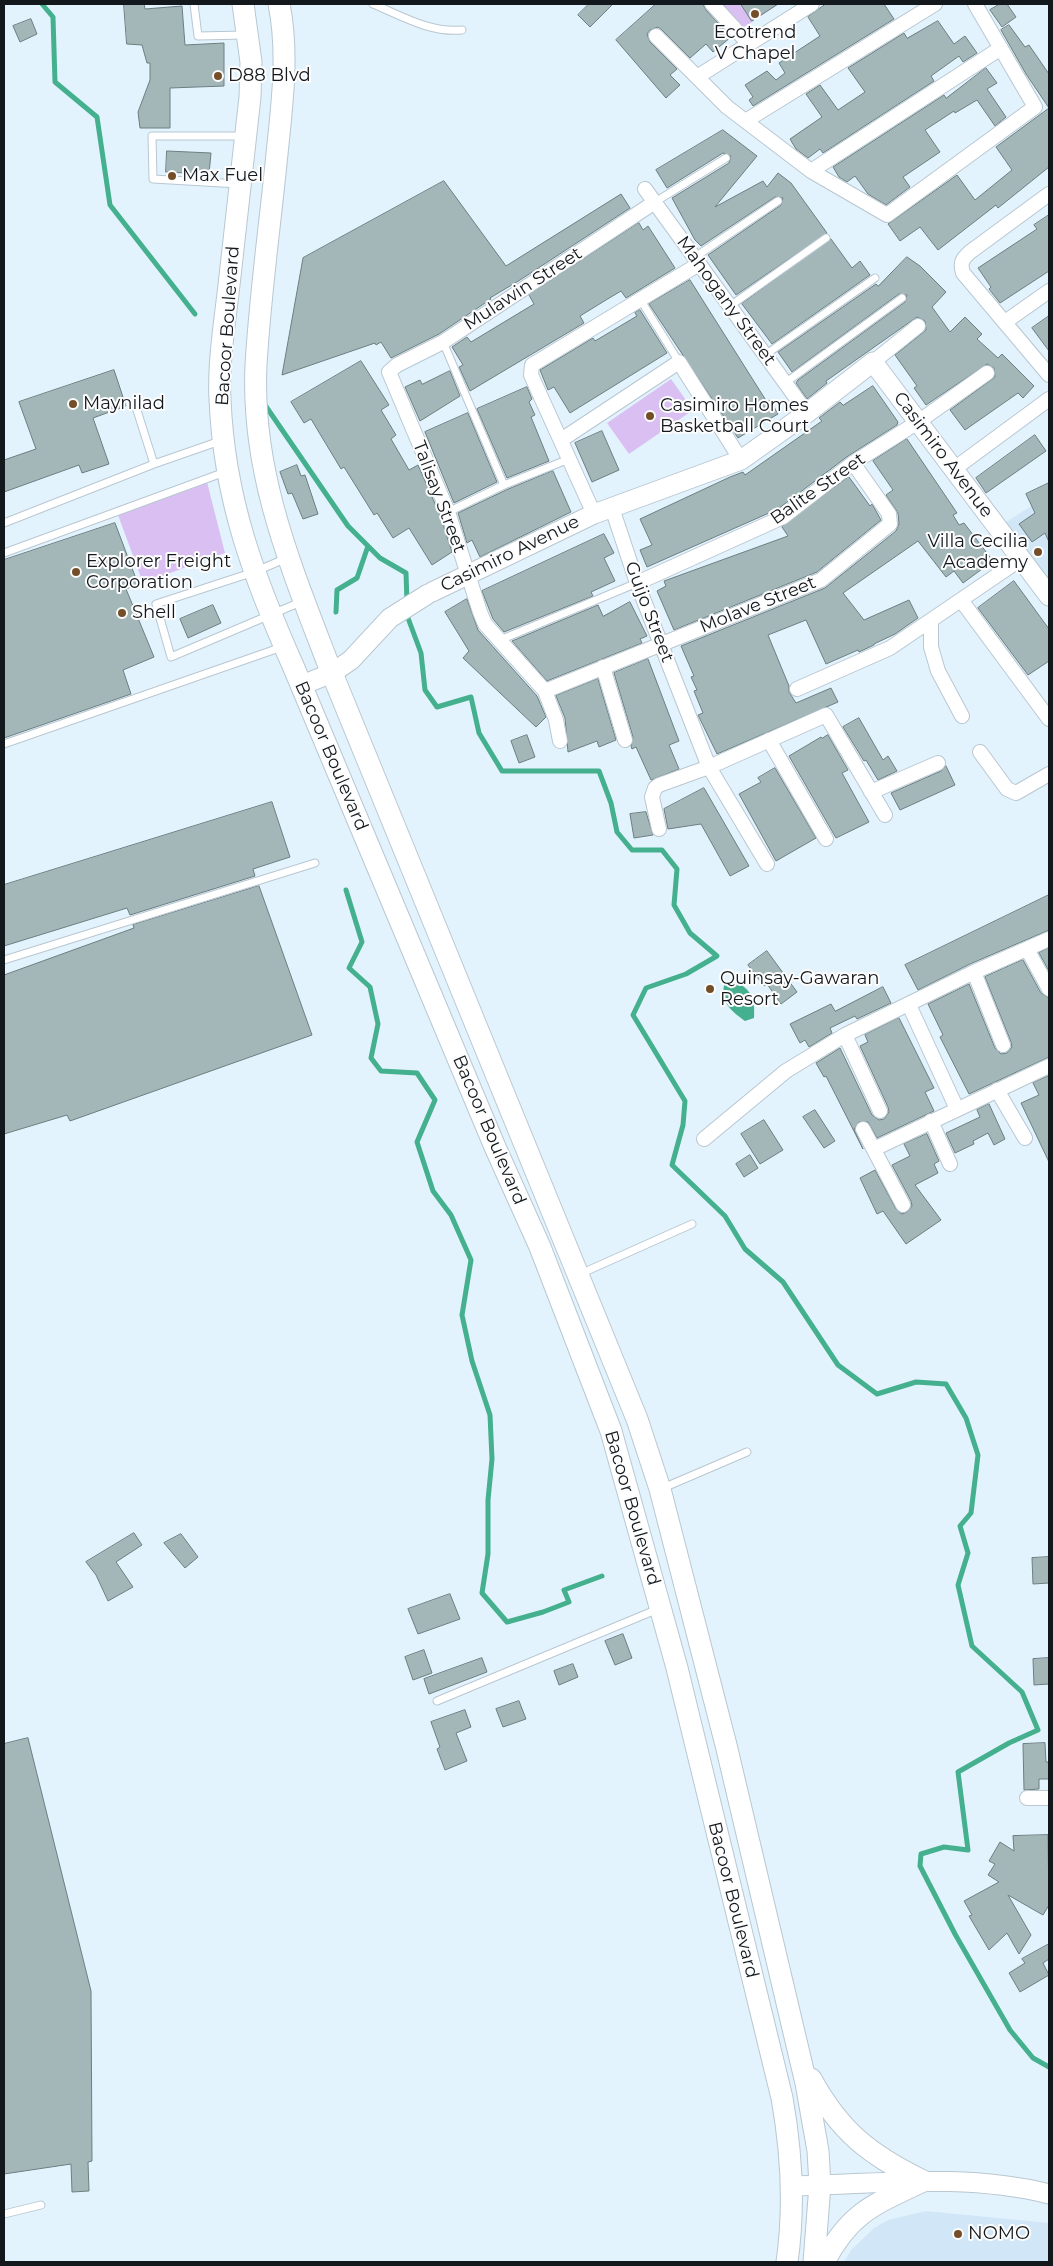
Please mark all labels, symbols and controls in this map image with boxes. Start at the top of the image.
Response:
marker: Ecotrend V Chapel [749,8,761,20]
place label: Ecotrend V Chapel [714,22,796,64]
place label: D88 Blvd [228,65,311,87]
marker: D88 Blvd [212,70,224,82]
place label: Max Fuel [182,165,263,187]
marker: Max Fuel [166,170,178,182]
street label: Mahogany Street [672,232,780,370]
street label: Mulawin Street [460,243,586,335]
street label: Bacoor Boulevard [212,245,244,407]
street label: Casimiro Avenue [889,388,997,522]
place label: Maynilad [83,393,165,415]
place label: Casimiro Homes Basketball Court [660,395,809,438]
marker: Maynilad [67,398,79,410]
marker: Casimiro Homes Basketball Court [644,410,656,422]
street label: Talisay Street [408,438,470,556]
street label: Balite Street [766,448,870,530]
street label: Casimiro Avenue [437,511,583,597]
place label: Villa Cecilia Academy [928,531,1028,574]
marker: Villa Cecilia Academy [1032,546,1044,558]
place label: Explorer Freight Corporation [86,551,231,594]
street label: Guijo Street [620,559,678,665]
marker: Explorer Freight Corporation [70,566,82,578]
street label: Molave Street [697,572,819,638]
place label: Shell [132,602,176,624]
marker: Shell [116,607,128,619]
street label: Bacoor Boulevard [290,678,372,834]
place label: Quinsay-Gawaran Resort [720,968,880,1011]
marker: Quinsay-Gawaran Resort [704,983,716,995]
street label: Bacoor Boulevard [448,1052,530,1208]
street label: Bacoor Boulevard [600,1428,664,1588]
street label: Bacoor Boulevard [703,1820,763,1980]
place label: NOMO [968,2223,1030,2245]
marker: NOMO [952,2228,964,2240]

